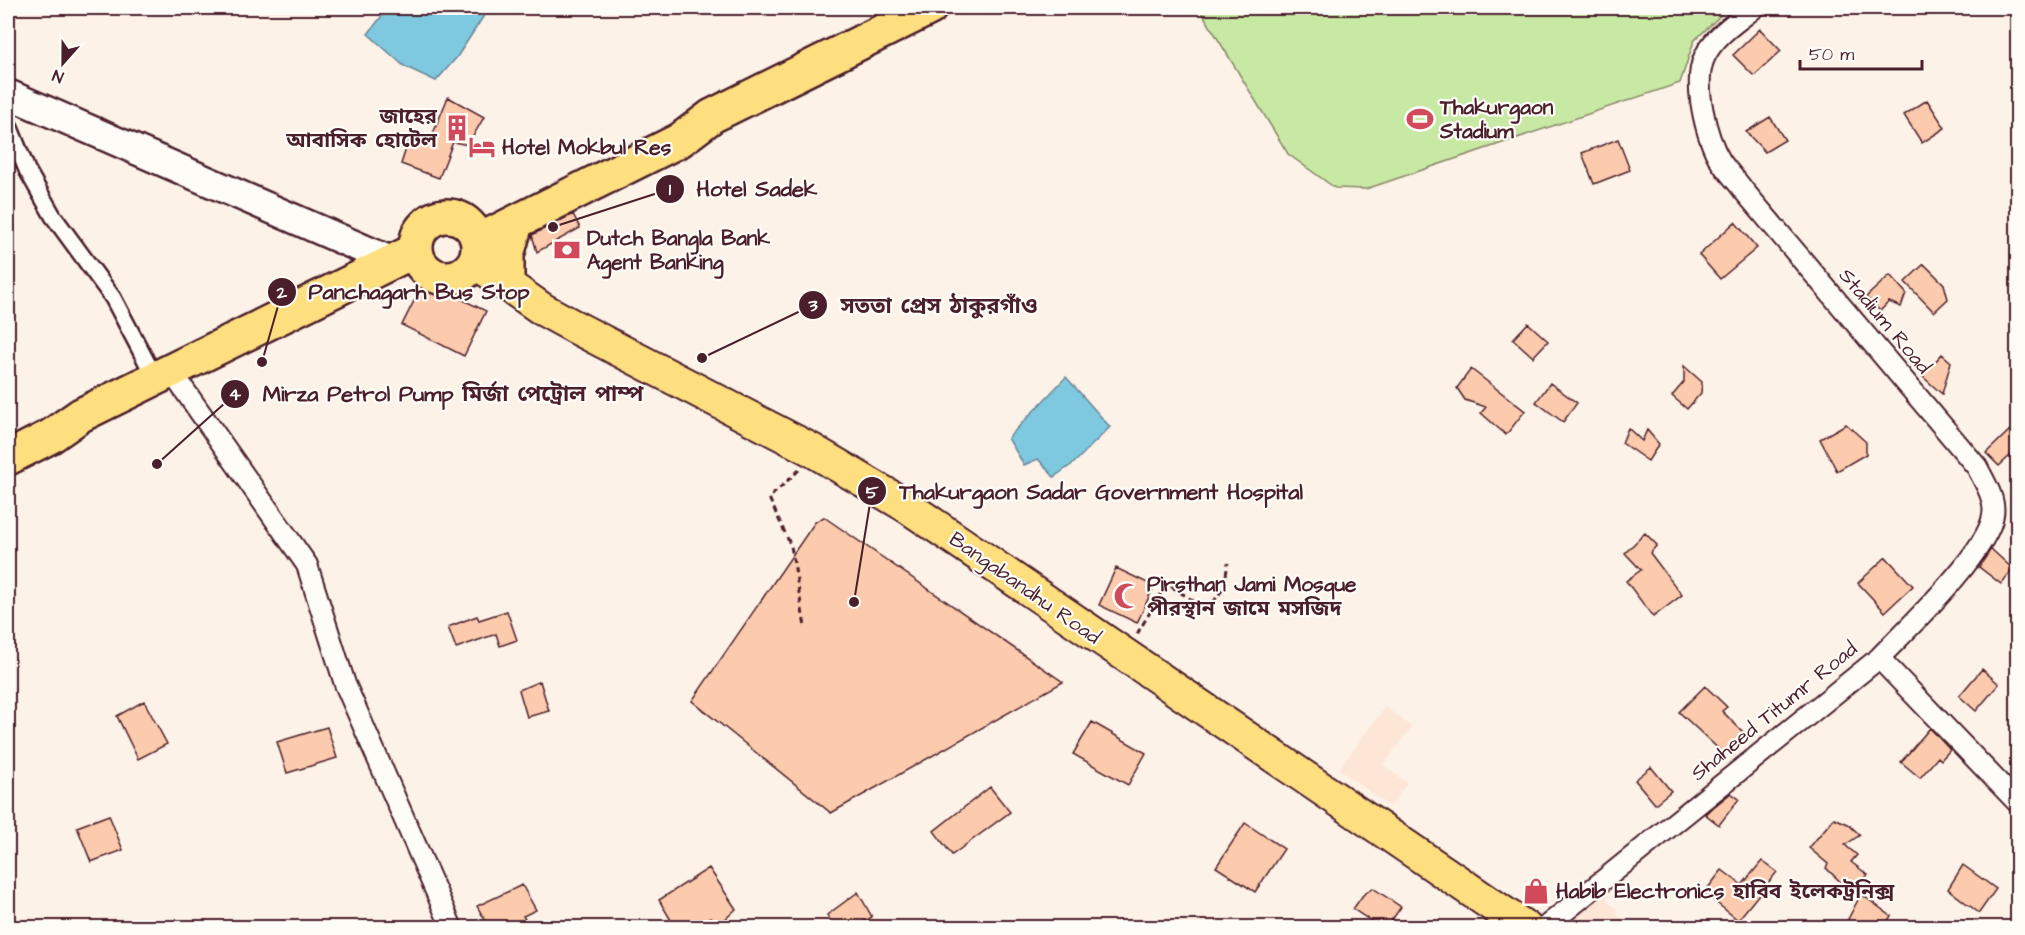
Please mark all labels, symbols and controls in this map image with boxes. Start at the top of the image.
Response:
north arrow [33,33,93,93]
scale bar [1800,33,1922,71]
text: 50 m [1809,42,1854,67]
text: N [49,64,67,88]
place label: Thakurgaon Stadium [1439,93,1554,146]
place label: জাহের আবাসিক হোটেল [285,102,438,155]
sports icon: Thakurgaon Stadium [1405,104,1435,134]
building icon: জাহের আবাসিক হোটেল [442,113,472,143]
hotel icon: Hotel Mokbul Res [467,132,497,162]
place label: Hotel Mokbul Res [502,133,672,162]
callout: Hotel Sadek [655,169,830,209]
text: Hotel Sadek [697,174,818,205]
text: 1 [669,177,672,202]
place label: Dutch Bangla Bank Agent Banking [587,224,770,279]
bank icon: Dutch Bangla Bank Agent Banking [552,235,582,265]
street label: Stadium Road [1832,262,1938,380]
callout: Panchagarh Bus Stop [267,272,542,312]
text: Panchagarh Bus Stop [309,277,530,309]
text: 2 [276,280,288,305]
callout: সততা প্রেস ঠাকুরগাঁও [798,285,1049,325]
text: সততা প্রেস ঠাকুরগাঁও [839,291,1038,322]
text: 3 [807,293,818,318]
callout: Mirza Petrol Pump মির্জা পেট্রোল পাম্প [220,374,655,414]
text: Mirza Petrol Pump মির্জা পেট্রোল পাম্প [263,379,644,410]
text: 4 [229,382,242,407]
callout: Thakurgaon Sadar Government Hospital [857,471,1315,511]
text: Thakurgaon Sadar Government Hospital [898,477,1303,509]
text: 5 [866,480,879,505]
street label: Bangabandhu Road [942,525,1107,653]
place label: Pirsthan Jami Mosque পীরস্থান জামে মসজিদ [1147,570,1357,623]
mosque icon: Pirsthan Jami Mosque পীরস্থান জামে মসজিদ [1112,581,1142,611]
street label: Shaheed Titumr Road [1684,634,1864,787]
shop icon: Habib Electronics হাবিব ইলেকট্রনিক্স [1521,876,1551,906]
place label: Habib Electronics হাবিব ইলেকট্রনিক্স [1556,877,1895,906]

